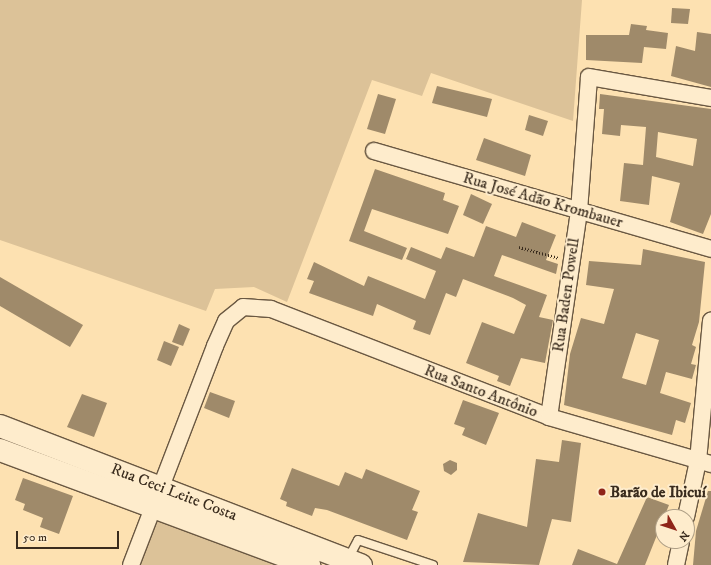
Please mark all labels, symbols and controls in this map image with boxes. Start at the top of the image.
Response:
street label: Rua José Adão Krombauer [461,168,625,232]
street label: Rua Baden Powell [548,237,584,353]
street label: Rua Santo Antônio [422,361,540,421]
street label: Rua Ceci Leite Costa [108,459,240,525]
place label: Barão de Ibicuí [610,482,706,502]
marker: Barão de Ibicuí [597,487,607,497]
north arrow [655,509,695,549]
scale bar [18,523,121,549]
text: N [675,528,692,544]
text: 50 m [23,530,47,545]

